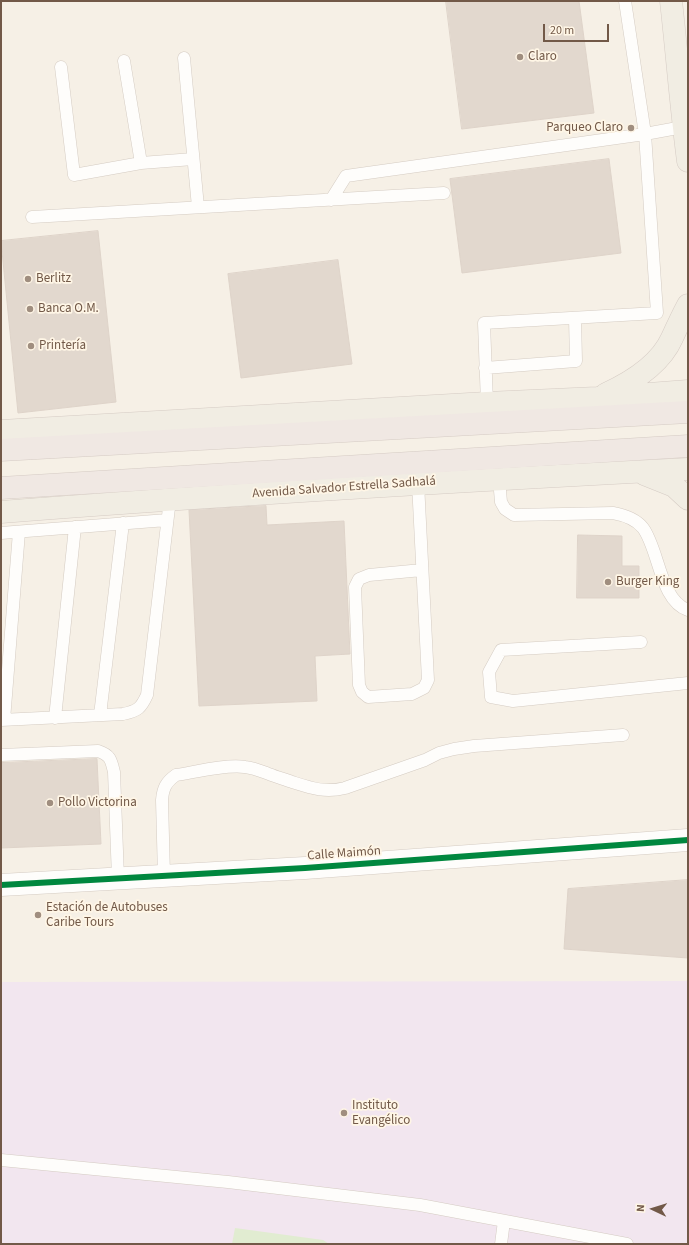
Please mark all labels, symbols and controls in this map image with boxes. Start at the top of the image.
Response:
scale bar [545,16,611,42]
text: 20 m [550,22,574,39]
place label: Claro [528,49,557,65]
marker: Claro [515,52,525,62]
place label: Parqueo Claro [546,120,623,136]
marker: Parqueo Claro [626,123,636,133]
place label: Berlitz [36,271,71,287]
marker: Berlitz [23,274,33,284]
place label: Banca O.M. [38,301,99,317]
marker: Banca O.M. [25,304,35,314]
place label: Printería [39,338,86,354]
marker: Printería [26,341,36,351]
street label: Avenida Salvador Estrella Sadhalá [252,474,436,502]
place label: Burger King [616,574,679,590]
marker: Burger King [603,577,613,587]
place label: Pollo Victorina [58,795,137,811]
marker: Pollo Victorina [45,798,55,808]
street label: Calle Maimón [307,844,381,864]
place label: Estación de Autobuses Caribe Tours [46,900,168,931]
marker: Estación de Autobuses Caribe Tours [33,910,43,920]
place label: Instituto Evangélico [352,1098,410,1129]
marker: Instituto Evangélico [339,1108,349,1118]
north arrow [633,1189,673,1229]
text: N [633,1204,648,1212]

